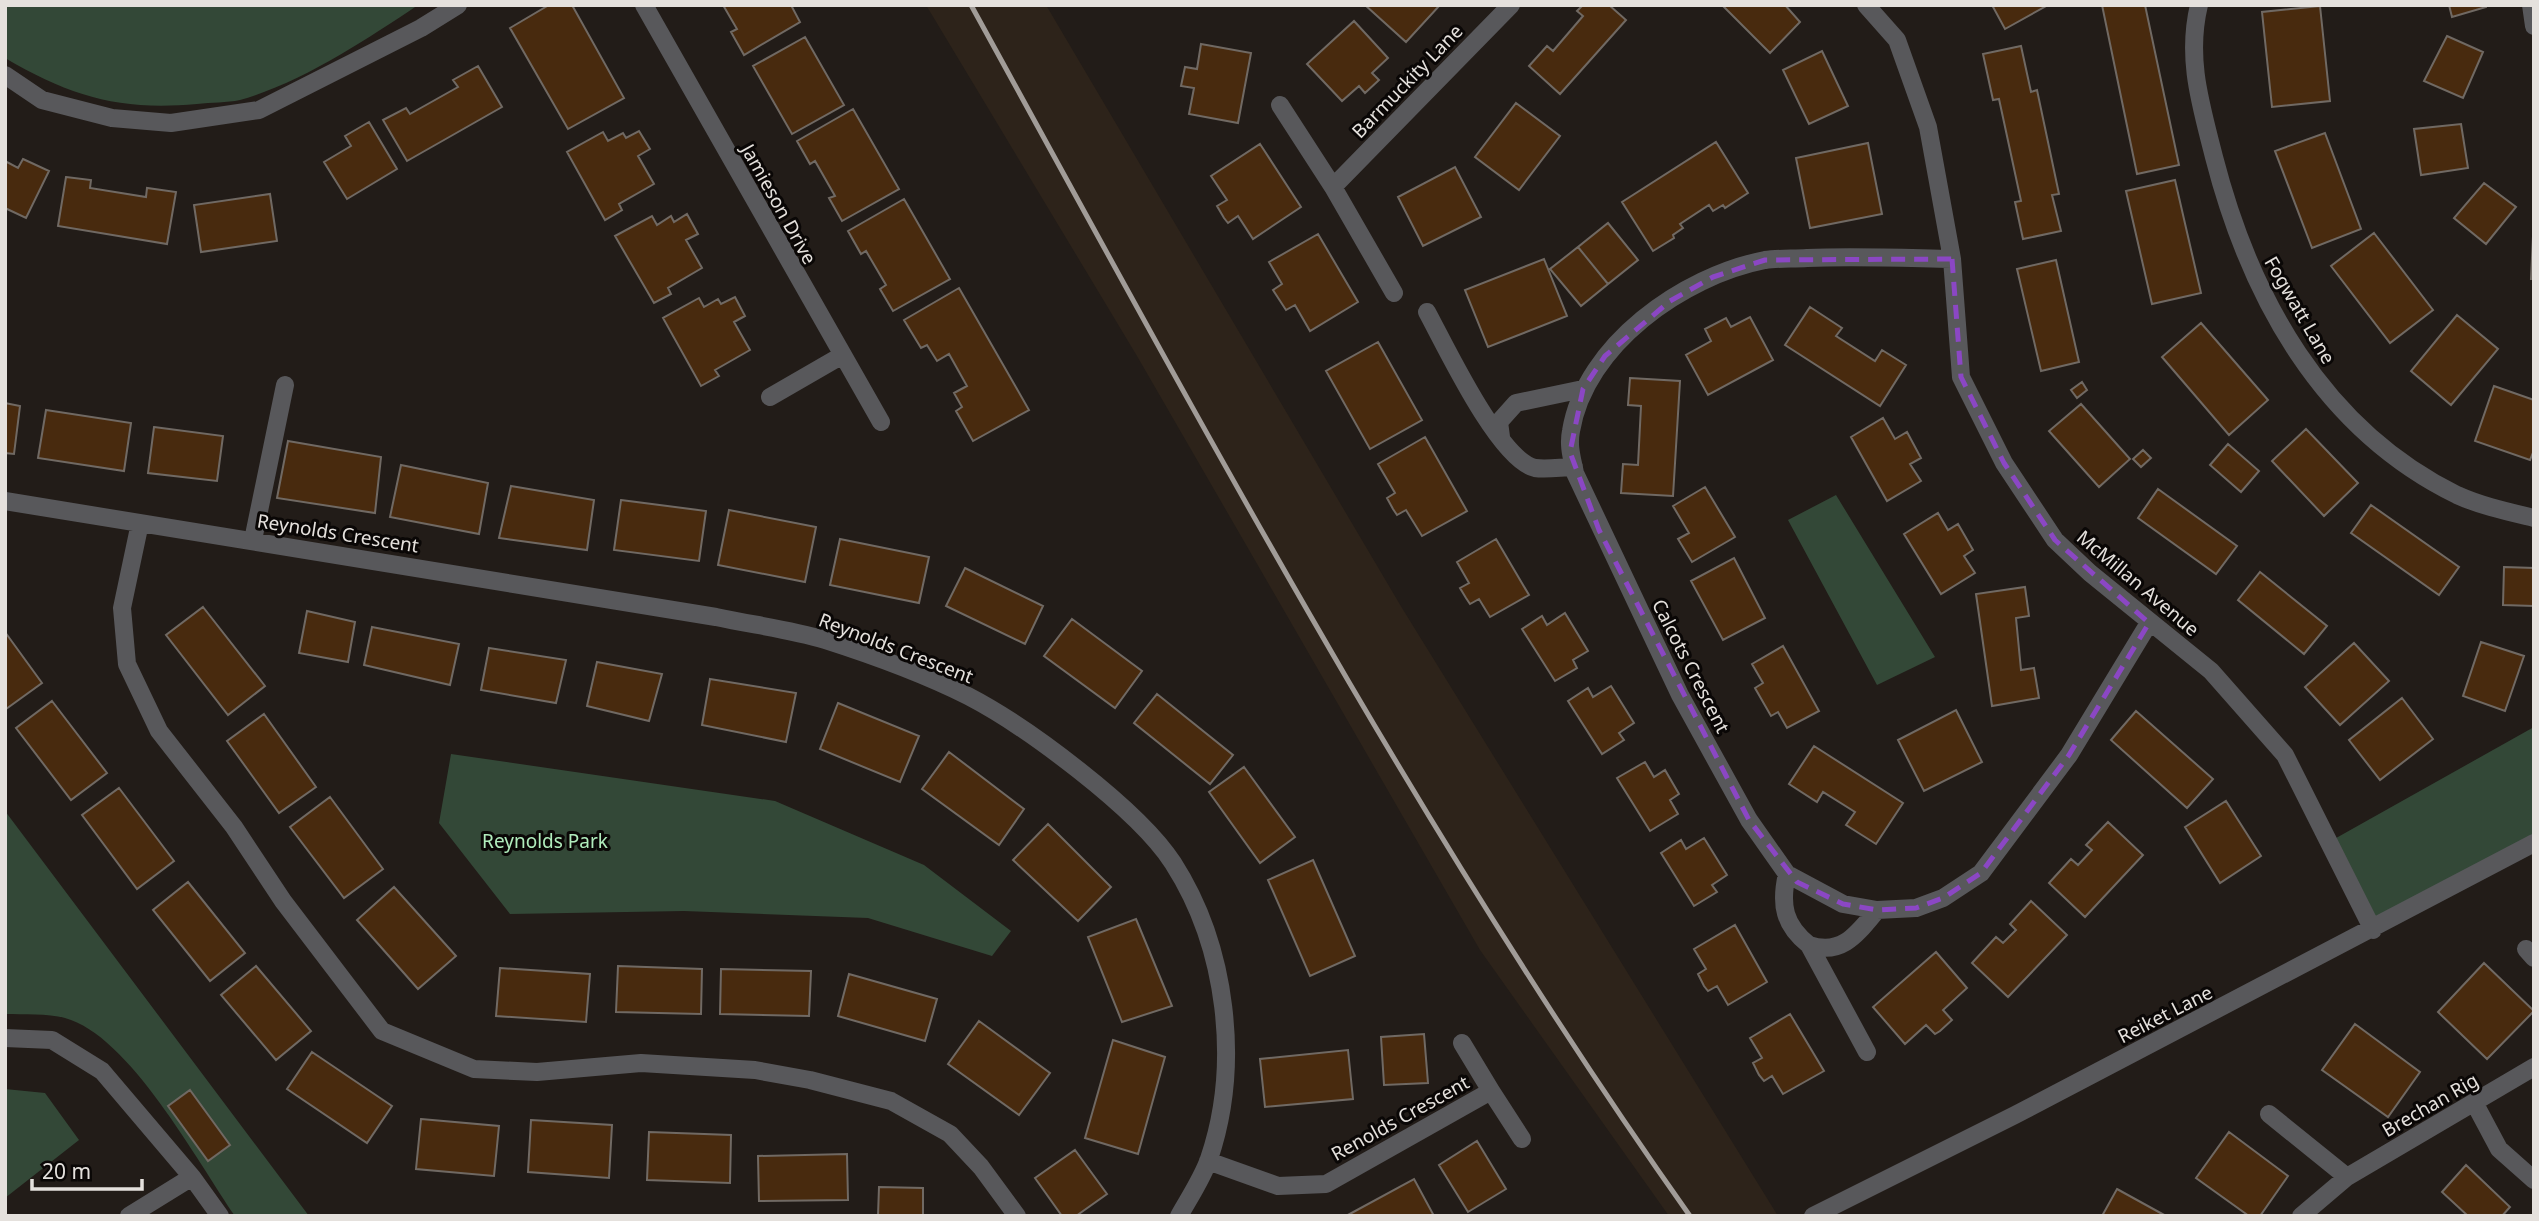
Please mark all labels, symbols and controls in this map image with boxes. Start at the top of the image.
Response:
street label: Barmuckity Lane [1346,18,1468,144]
street label: Jamieson Drive [734,138,823,269]
street label: Fogwatt Lane [2259,251,2341,369]
street label: Reynolds Crescent [255,507,421,559]
street label: McMillan Avenue [2071,524,2205,642]
street label: Calcots Crescent [1646,595,1736,737]
street label: Reynolds Crescent [815,607,977,689]
park label: Reynolds Park [482,828,608,854]
street label: Reiket Lane [2113,979,2217,1049]
street label: Brechan Rig [2377,1067,2483,1143]
street label: Renolds Crescent [1326,1069,1474,1167]
scale bar [32,1148,142,1192]
text: 20 m [42,1157,91,1185]

